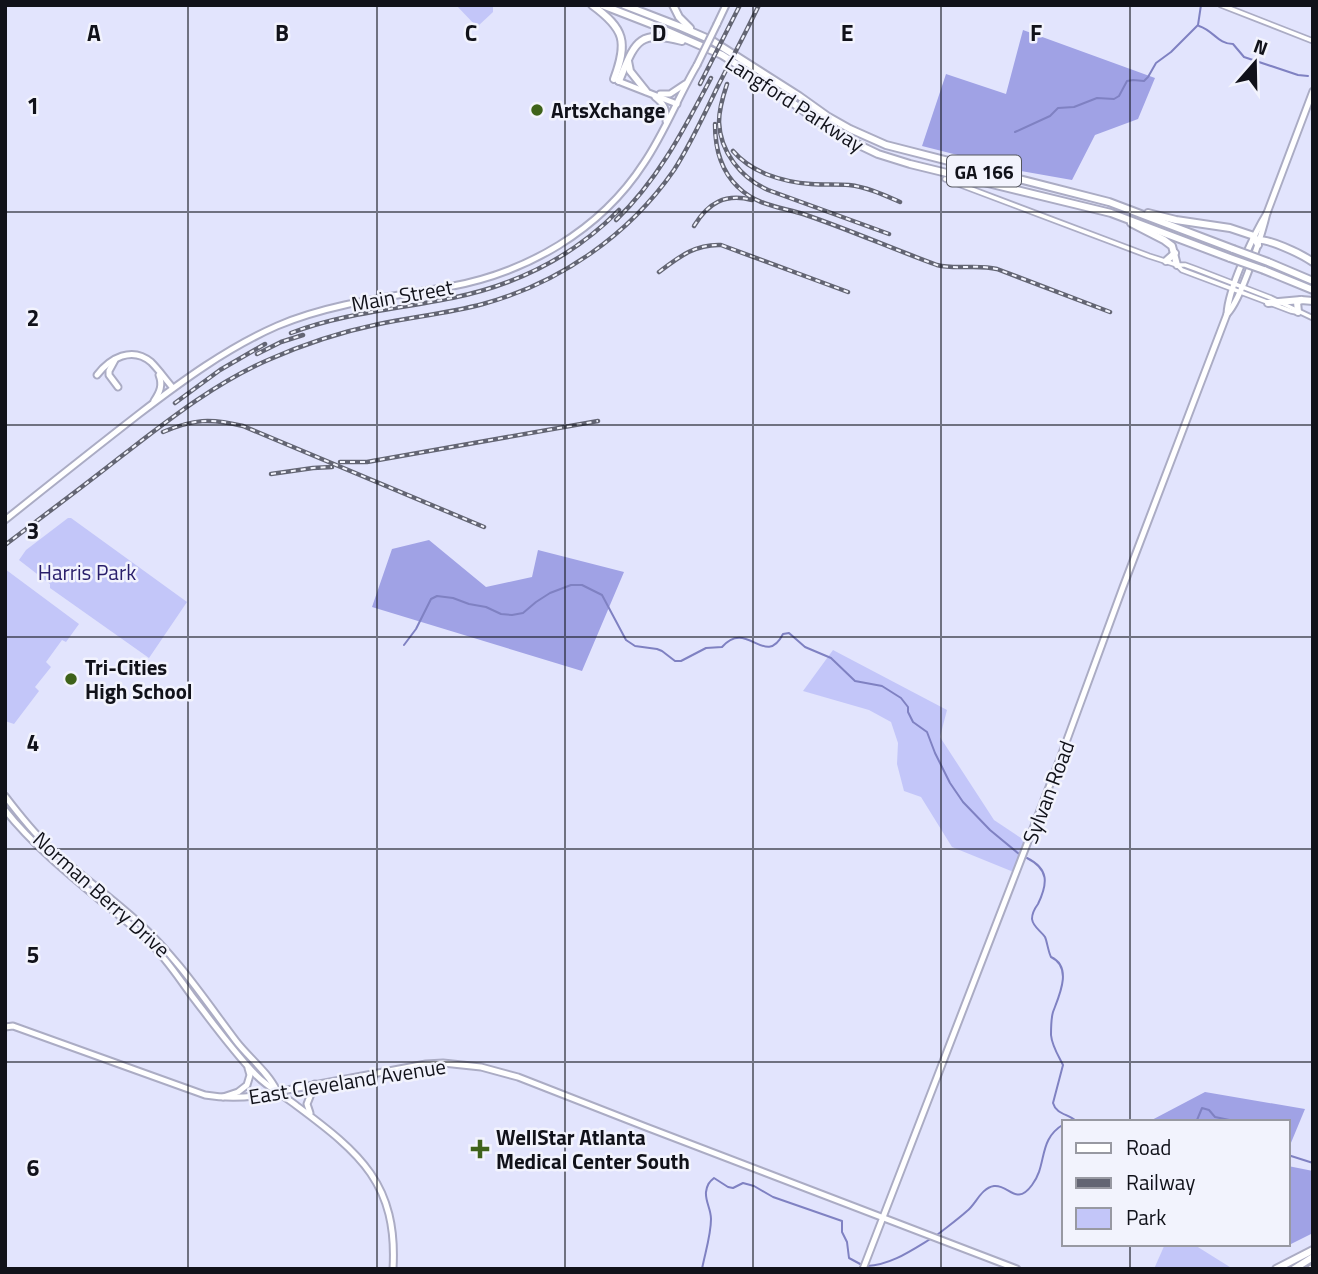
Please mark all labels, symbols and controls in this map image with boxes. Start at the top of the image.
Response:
text: A [87,15,101,50]
text: B [275,15,289,50]
text: C [465,15,477,50]
text: D [652,15,666,50]
text: E [841,15,853,50]
text: F [1030,15,1042,50]
north arrow [1220,28,1290,98]
text: N [1250,31,1272,62]
street label: Langford Parkway [719,46,871,160]
text: 1 [27,88,39,123]
place label: ArtsXchange [551,94,666,126]
marker: ArtsXchange [529,102,545,118]
road number: GA 166 [947,155,1021,186]
street label: Main Street [349,270,456,320]
text: 2 [27,300,39,335]
text: 3 [27,513,39,548]
park label: Harris Park [38,556,136,588]
place label: Tri-Cities High School [85,651,193,707]
marker: Tri-Cities High School [63,671,79,687]
text: 4 [27,725,39,760]
street label: Sylvan Road [1014,736,1082,848]
street label: Norman Berry Drive [26,823,178,965]
text: 5 [27,937,39,972]
street label: East Cleveland Avenue [246,1050,448,1112]
legend [1062,1120,1290,1246]
place label: WellStar Atlanta Medical Center South [496,1121,690,1177]
text: Road [1126,1131,1171,1163]
marker: WellStar Atlanta Medical Center South [470,1139,490,1159]
text: 6 [27,1150,40,1185]
text: Railway [1126,1166,1195,1198]
text: Park [1126,1201,1166,1233]

